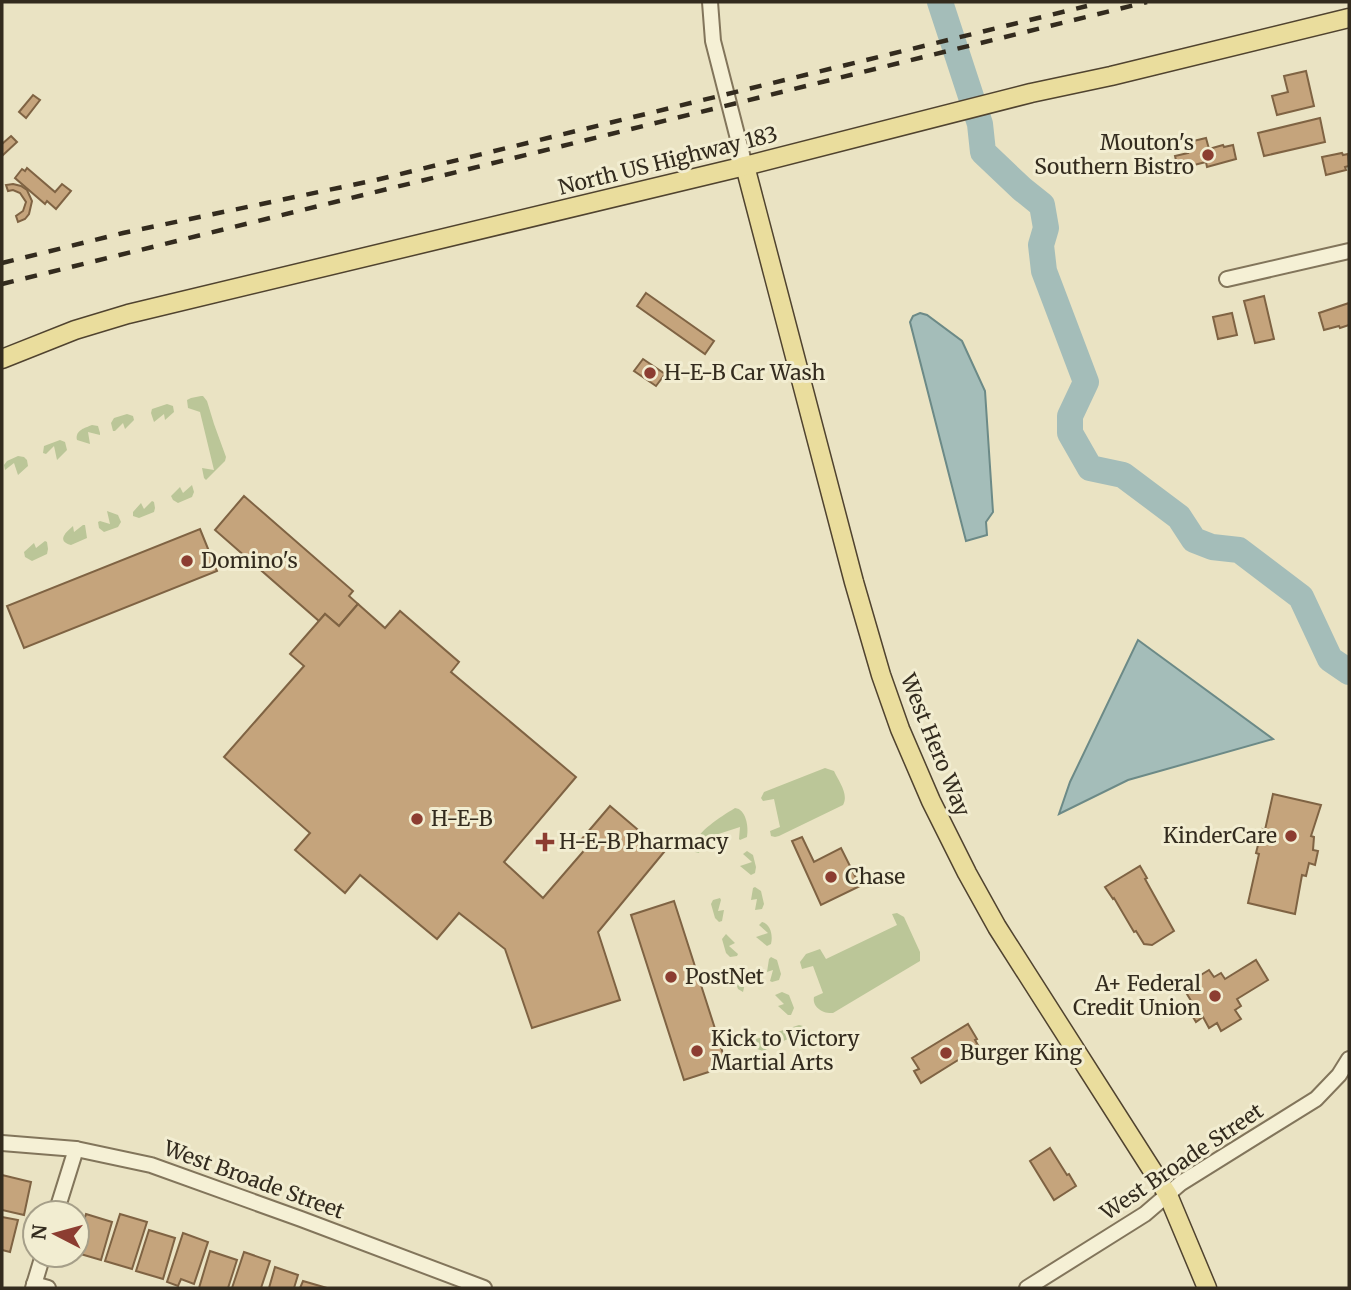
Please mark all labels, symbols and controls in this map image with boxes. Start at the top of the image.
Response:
street label: North US Highway 183 [555,120,780,201]
place label: Mouton's Southern Bistro [1034,129,1194,180]
marker: Mouton's Southern Bistro [1200,147,1216,163]
place label: H-E-B Car Wash [664,359,825,386]
marker: H-E-B Car Wash [642,365,658,381]
place label: Domino's [201,547,298,574]
marker: Domino's [179,553,195,569]
street label: West Hero Way [894,669,977,821]
place label: H-E-B [431,805,493,832]
marker: H-E-B [409,811,425,827]
place label: KinderCare [1163,822,1277,849]
place label: H-E-B Pharmacy [559,828,729,855]
marker: KinderCare [1283,828,1299,844]
marker: H-E-B Pharmacy [537,834,553,850]
place label: Chase [845,863,905,890]
marker: Chase [823,869,839,885]
place label: PostNet [685,963,764,990]
marker: PostNet [663,969,679,985]
place label: A+ Federal Credit Union [1073,970,1201,1021]
marker: A+ Federal Credit Union [1207,988,1223,1004]
place label: Kick to Victory Martial Arts [711,1025,860,1076]
place label: Burger King [960,1039,1083,1066]
marker: Kick to Victory Martial Arts [689,1043,705,1059]
marker: Burger King [938,1045,954,1061]
street label: West Broade Street [1094,1097,1268,1227]
street label: West Broade Street [159,1134,348,1225]
north arrow [21,1199,91,1269]
text: N [26,1224,52,1241]

